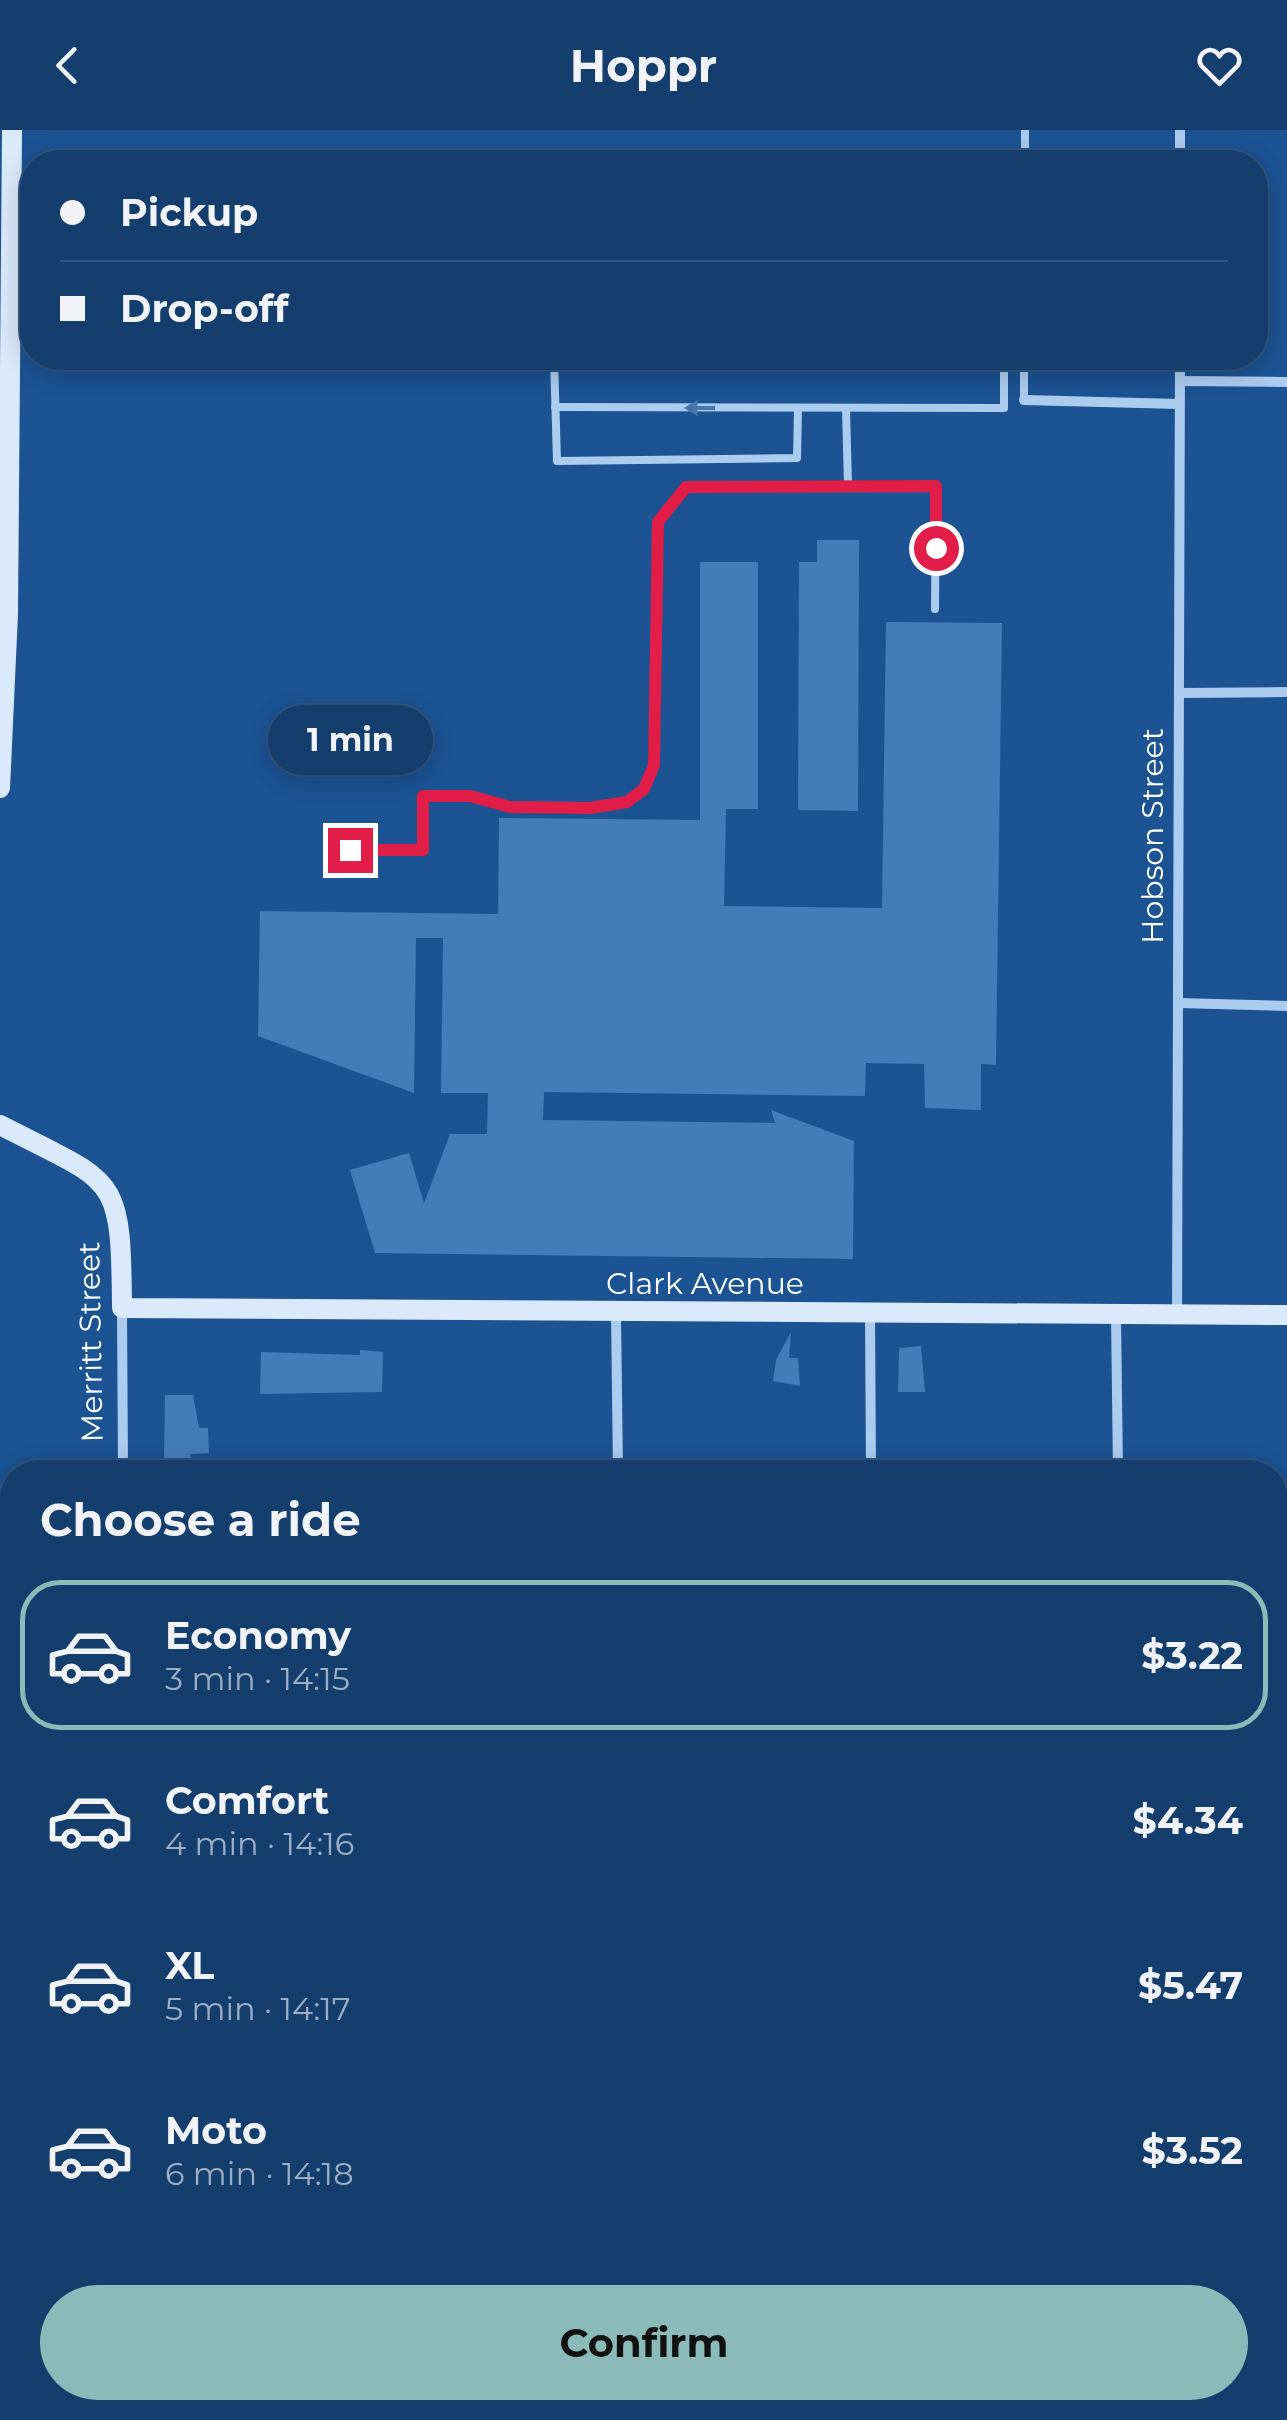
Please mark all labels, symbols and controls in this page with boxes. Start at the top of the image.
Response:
icon: back [40,38,95,93]
text: Hoppr [570,38,717,93]
icon: heart [1192,38,1247,93]
text: Pickup [120,189,258,236]
text: Drop-off [120,285,289,332]
one-way arrow [684,399,716,415]
route start [914,526,959,571]
callout: 1 min [268,705,432,775]
text: 1 min [307,720,394,759]
street label: Hobson Street [1134,728,1171,944]
route end [328,828,373,873]
street label: Merritt Street [70,1241,111,1443]
street label: Clark Avenue [606,1265,804,1302]
text: Choose a ride [40,1492,361,1547]
icon: car [45,1610,135,1700]
text: Economy [165,1612,351,1659]
text: $3.22 [1141,1632,1243,1679]
text: 3 min · 14:15 [165,1659,350,1698]
icon: car [45,1775,135,1865]
text: Comfort [165,1777,329,1824]
text: $4.34 [1132,1797,1243,1844]
text: 4 min · 14:16 [165,1824,354,1863]
icon: car [45,1940,135,2030]
text: XL [165,1942,214,1989]
text: $5.47 [1138,1962,1243,2009]
text: 5 min · 14:17 [165,1989,351,2028]
icon: car [45,2105,135,2195]
text: Moto [165,2107,267,2154]
text: $3.52 [1142,2127,1243,2174]
text: 6 min · 14:18 [165,2154,354,2193]
button: Confirm [40,2285,1248,2400]

